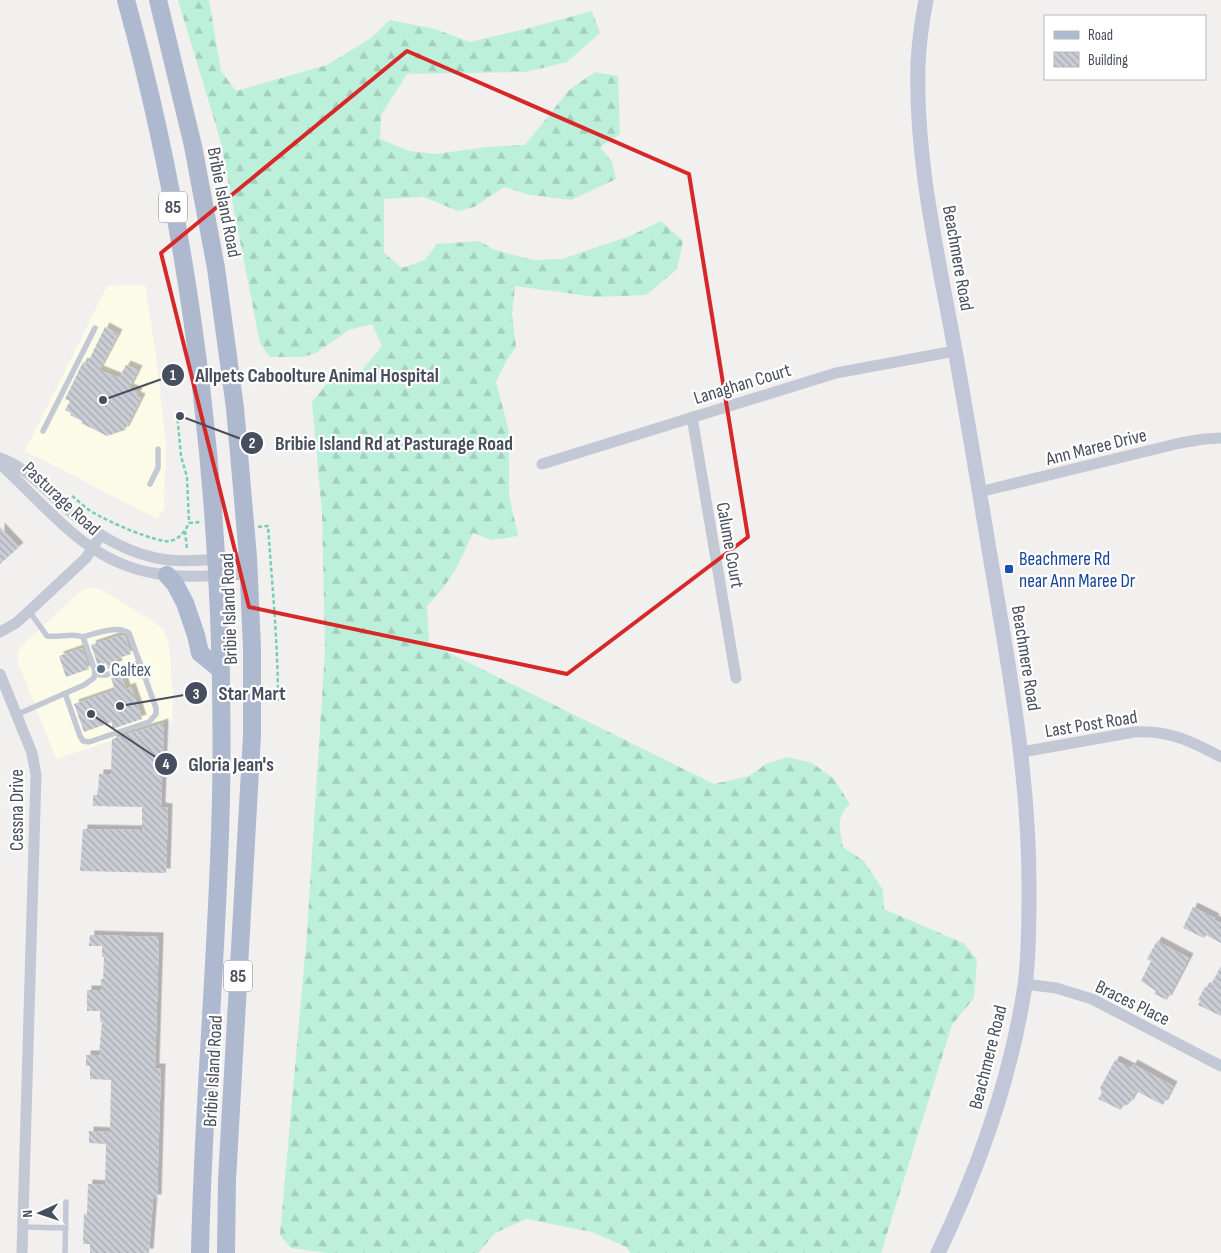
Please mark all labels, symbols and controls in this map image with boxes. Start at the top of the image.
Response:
legend [1044,15,1206,80]
text: Road [1088,26,1113,45]
text: Building [1088,51,1128,70]
street label: Bribie Island Road [202,145,245,259]
road number: 85 [159,192,187,222]
street label: Beachmere Road [937,204,978,313]
callout: Allpets Caboolture Animal Hospital [160,357,449,392]
street label: Lanaghan Court [691,359,794,410]
text: Allpets Caboolture Animal Hospital [194,364,439,388]
text: 1 [170,366,176,385]
street label: Ann Maree Drive [1043,424,1149,471]
callout: Bribie Island Rd at Pasturage Road [240,425,522,460]
text: Bribie Island Rd at Pasturage Road [275,432,513,456]
text: 2 [249,434,255,453]
street label: Pasturage Road [17,457,105,541]
street label: Calume Court [711,500,748,590]
place label: Beachmere Rd near Ann Maree Dr [1019,548,1136,593]
street label: Bribie Island Road [216,553,243,665]
marker: Beachmere Rd near Ann Maree Dr [1003,563,1015,575]
street label: Beachmere Road [1006,604,1045,713]
place label: Caltex [111,659,151,682]
marker: Caltex [95,663,107,675]
callout: Star Mart [184,676,296,711]
text: Star Mart [219,682,286,706]
text: 3 [193,685,200,704]
street label: Last Post Road [1043,706,1139,743]
callout: Gloria Jean's [153,747,284,782]
text: Gloria Jean's [188,753,274,777]
text: 4 [163,755,170,774]
street label: Cessna Drive [6,769,29,851]
road number: 85 [224,960,252,991]
street label: Braces Place [1091,975,1173,1031]
street label: Beachmere Road [964,1003,1012,1112]
street label: Bribie Island Road [199,1015,228,1127]
north arrow [15,1188,65,1238]
text: N [19,1209,36,1218]

